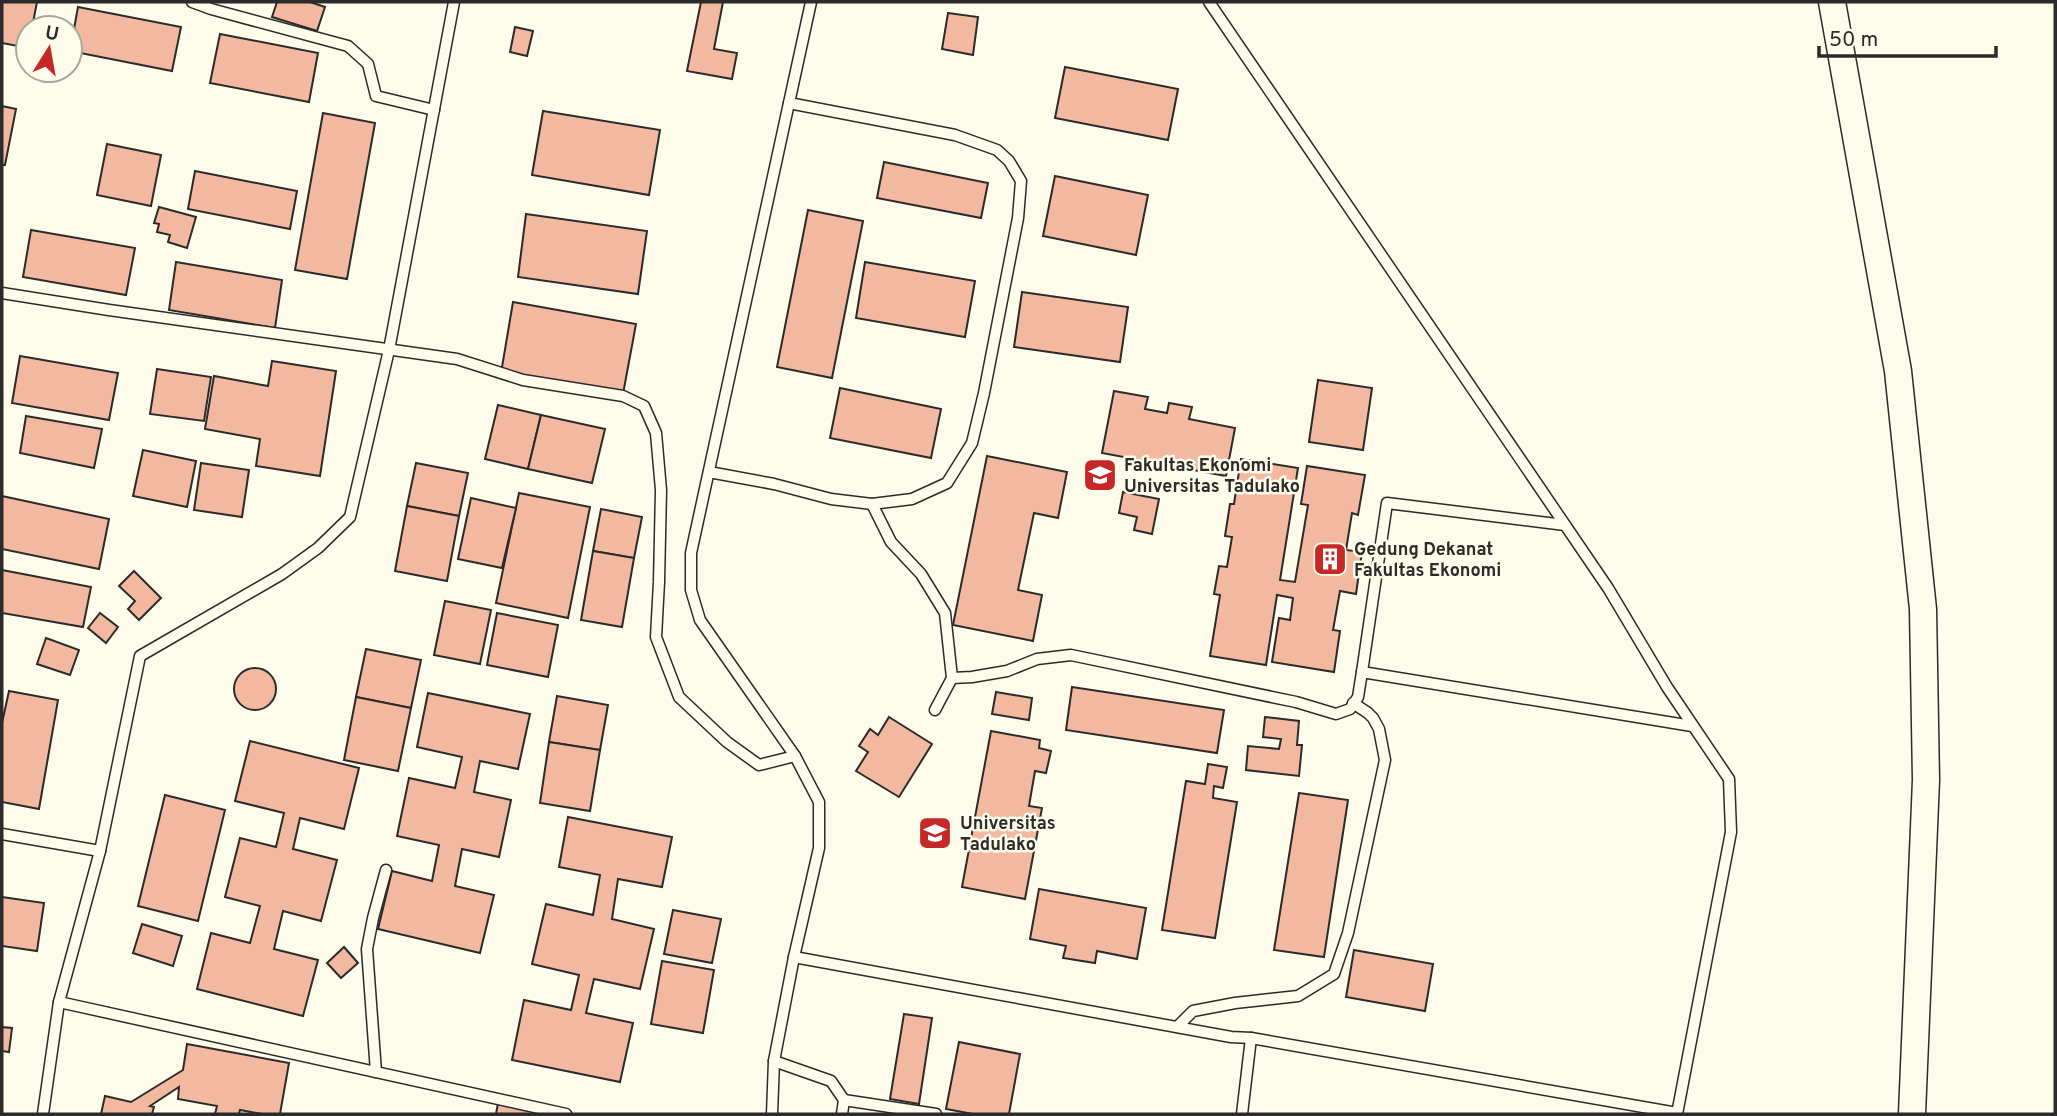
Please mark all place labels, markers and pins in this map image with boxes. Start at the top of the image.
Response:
place label: Fakultas Ekonomi Universitas Tadulako [1124,455,1300,499]
school or university icon: Fakultas Ekonomi Universitas Tadulako [1081,456,1119,494]
place label: Gedung Dekanat Fakultas Ekonomi [1354,539,1501,583]
building icon: Gedung Dekanat Fakultas Ekonomi [1311,540,1349,578]
place label: Universitas Tadulako [960,813,1056,857]
school or university icon: Universitas Tadulako [916,814,954,852]

